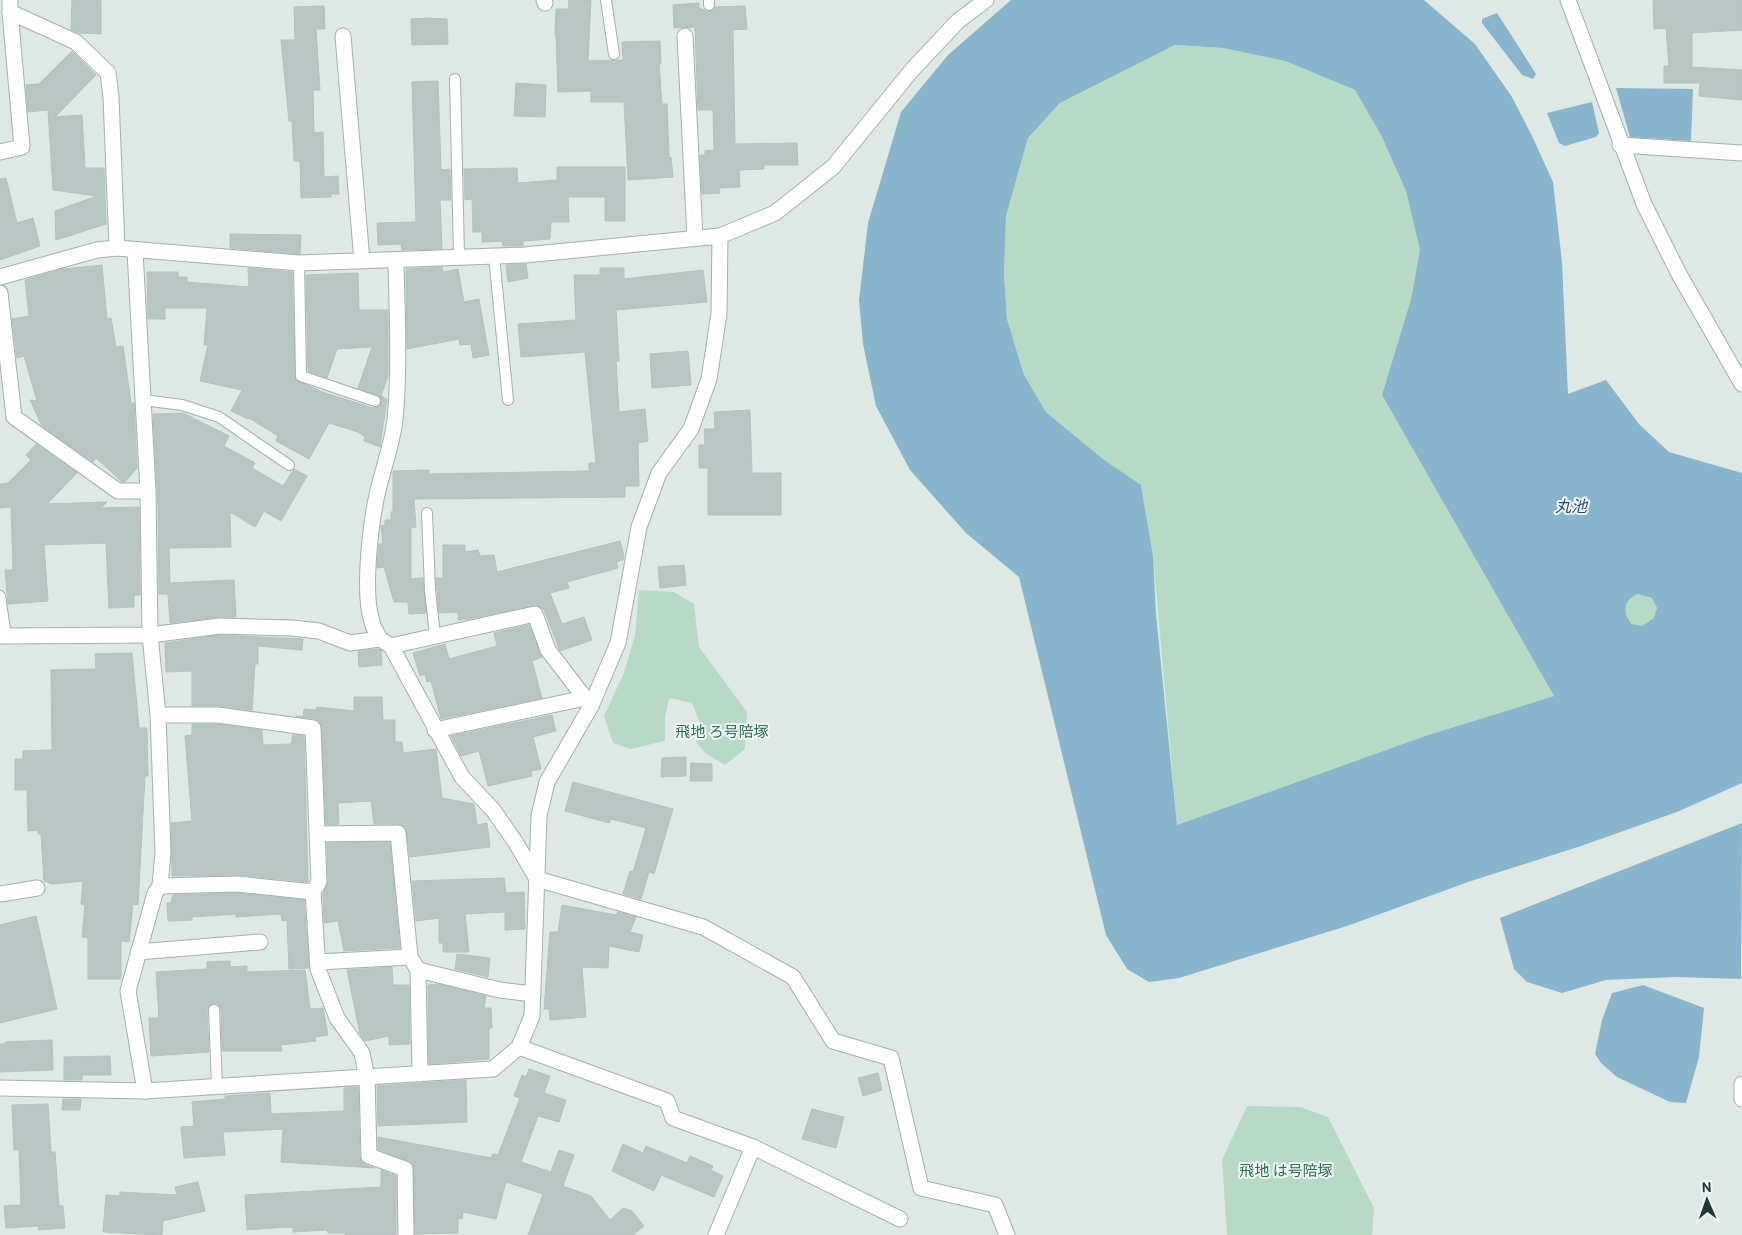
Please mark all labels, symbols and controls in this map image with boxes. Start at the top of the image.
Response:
water label: 丸池 [1555,498,1589,518]
park label: 飛地 ろ号陪塚 [675,724,769,743]
park label: 飛地 は号陪塚 [1239,1163,1333,1182]
north arrow [1682,1175,1732,1225]
text: N [1701,1180,1712,1197]

